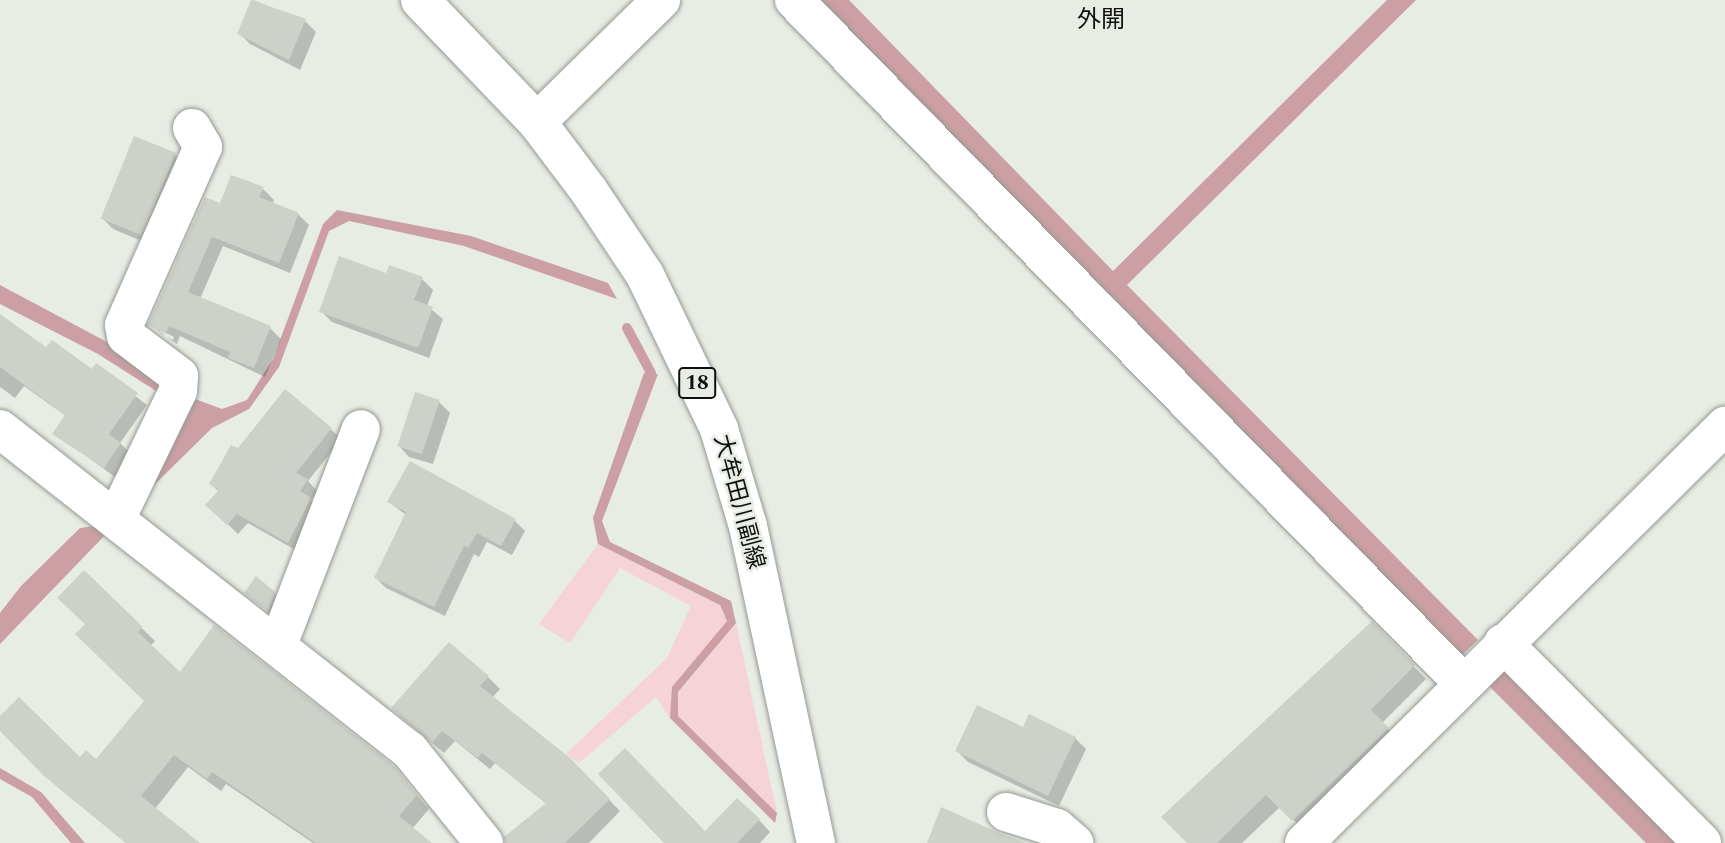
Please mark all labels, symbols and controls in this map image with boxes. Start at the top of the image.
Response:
district label: 外開 [1077,7,1125,35]
road number: 18 [678,366,716,400]
street label: 大牟田川副線 [707,432,769,572]

